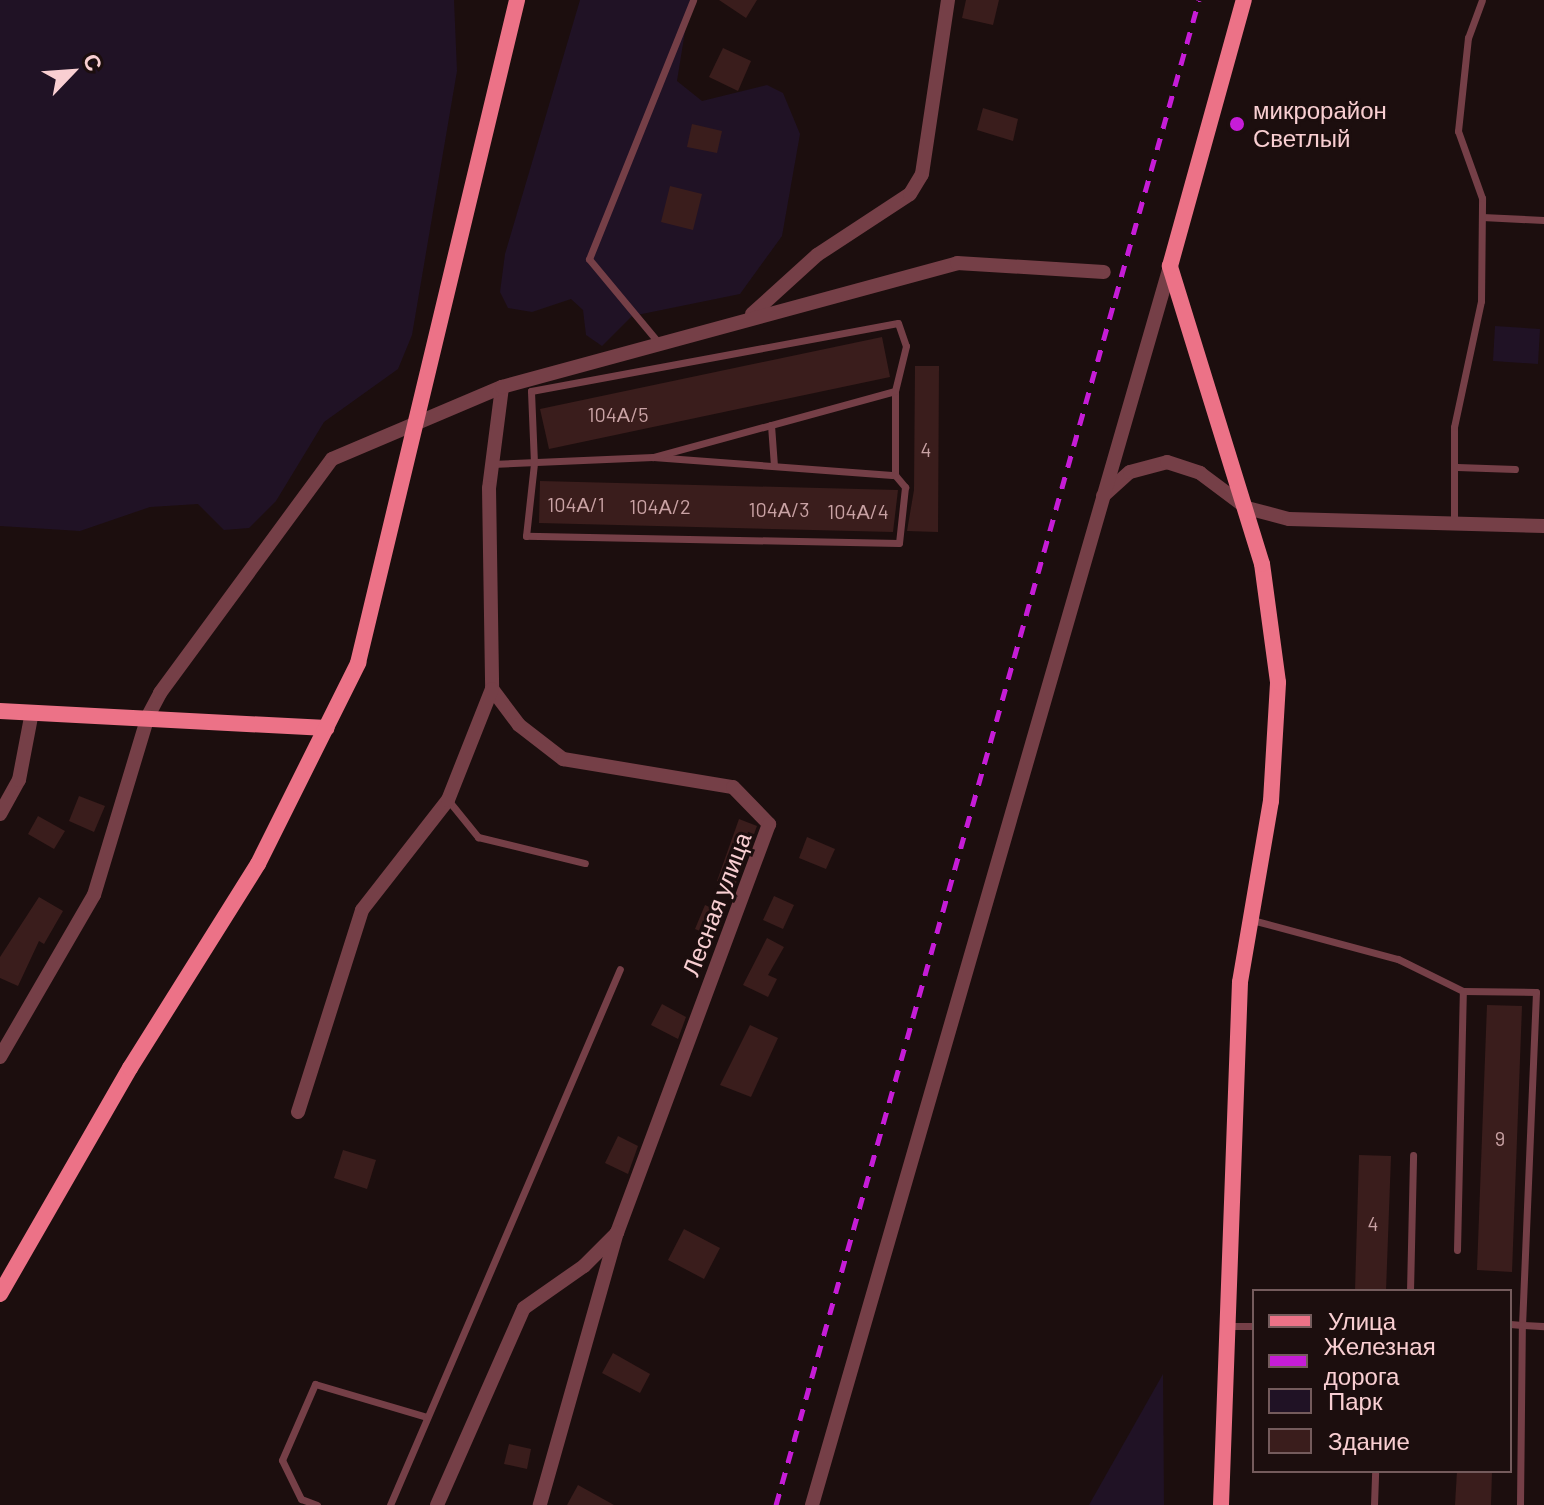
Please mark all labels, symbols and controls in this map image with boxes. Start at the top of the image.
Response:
north arrow [32,32,112,112]
text: С [79,49,109,75]
place label: микрорайон Светлый [1253,96,1387,152]
marker: микрорайон Светлый [1228,115,1246,133]
house number: 104А/5 [588,402,648,426]
house number: 4 [920,437,932,461]
house number: 104А/1 [547,492,605,516]
house number: 104А/2 [629,494,691,518]
house number: 104А/3 [749,497,809,521]
house number: 104А/4 [827,499,889,523]
street label: Лесная улица [675,828,757,980]
house number: 9 [1495,1126,1505,1150]
house number: 4 [1367,1211,1379,1235]
legend [1252,1289,1512,1473]
text: Улица [1328,1306,1396,1335]
text: Железная дорога [1324,1331,1436,1390]
text: Парк [1328,1386,1382,1415]
text: Здание [1328,1426,1410,1455]

